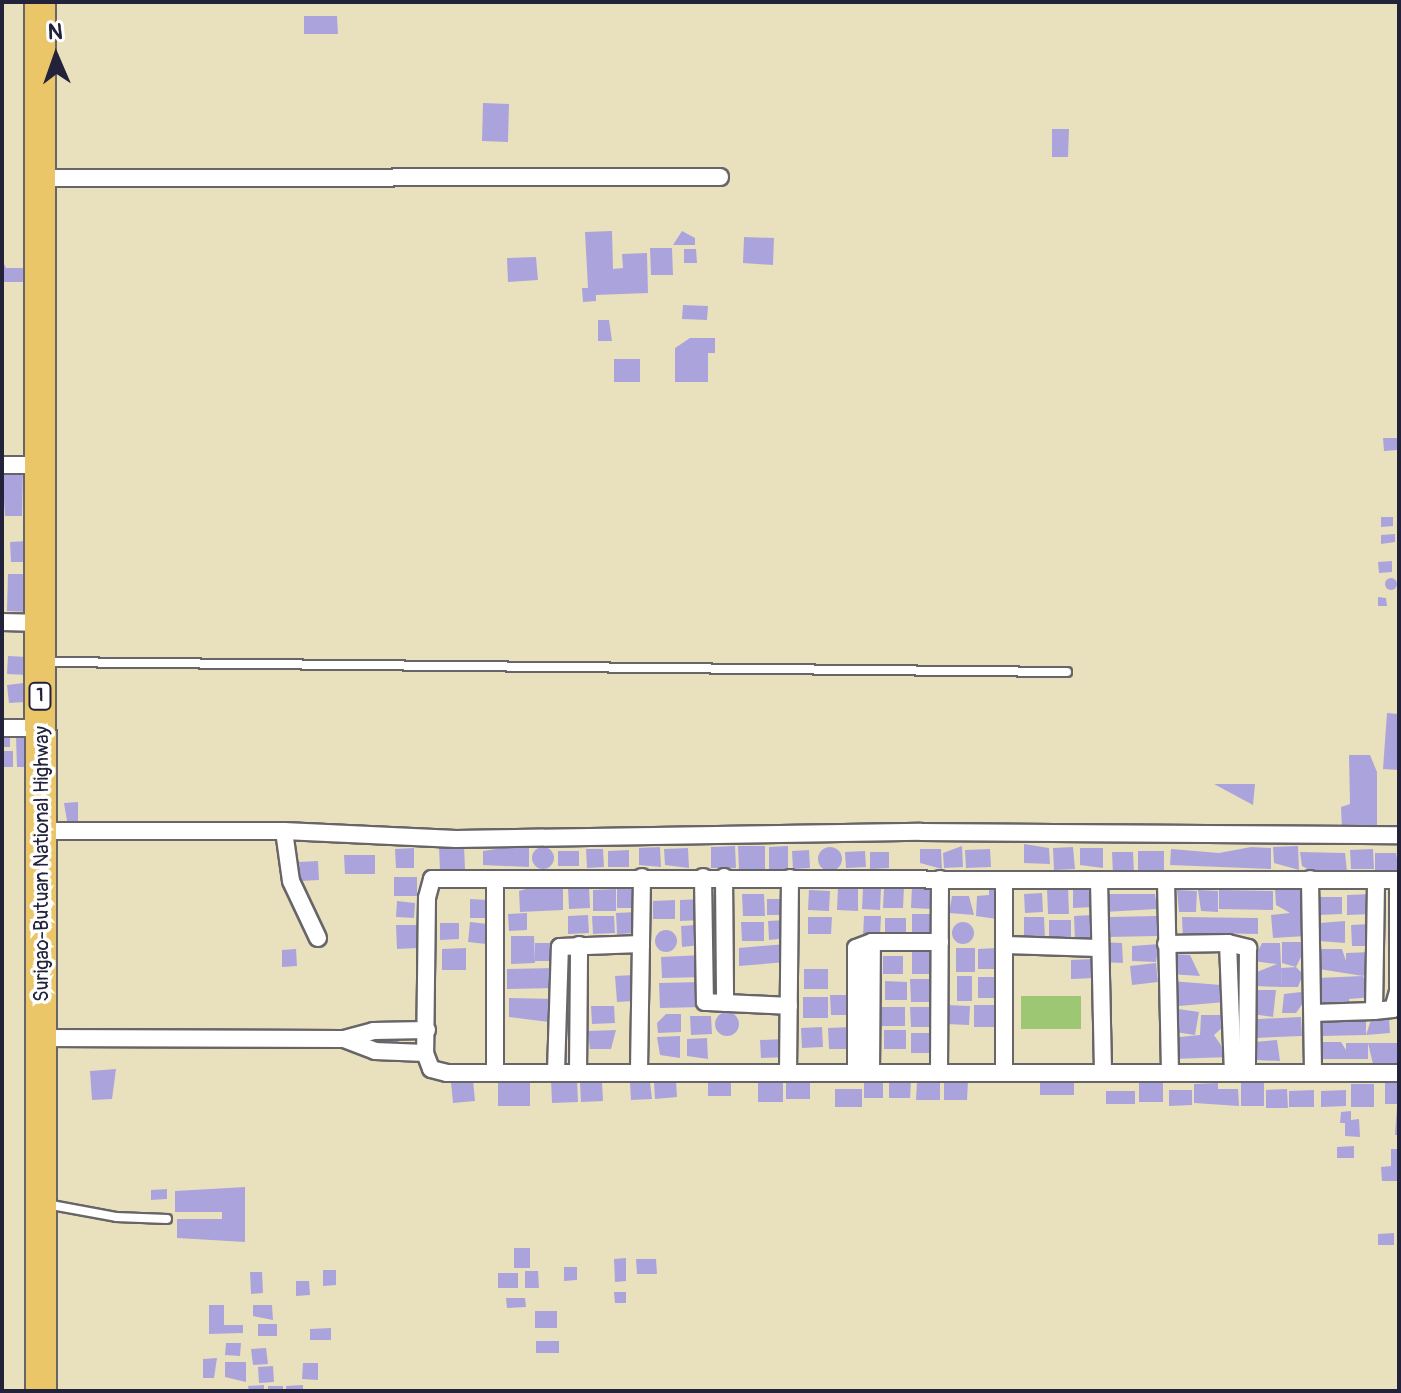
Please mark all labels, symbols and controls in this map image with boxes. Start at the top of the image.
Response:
north arrow [16,16,96,96]
text: N [47,18,63,46]
road number: 1 [28,682,52,710]
street label: Surigao-Butuan National Highway [29,726,53,1002]

